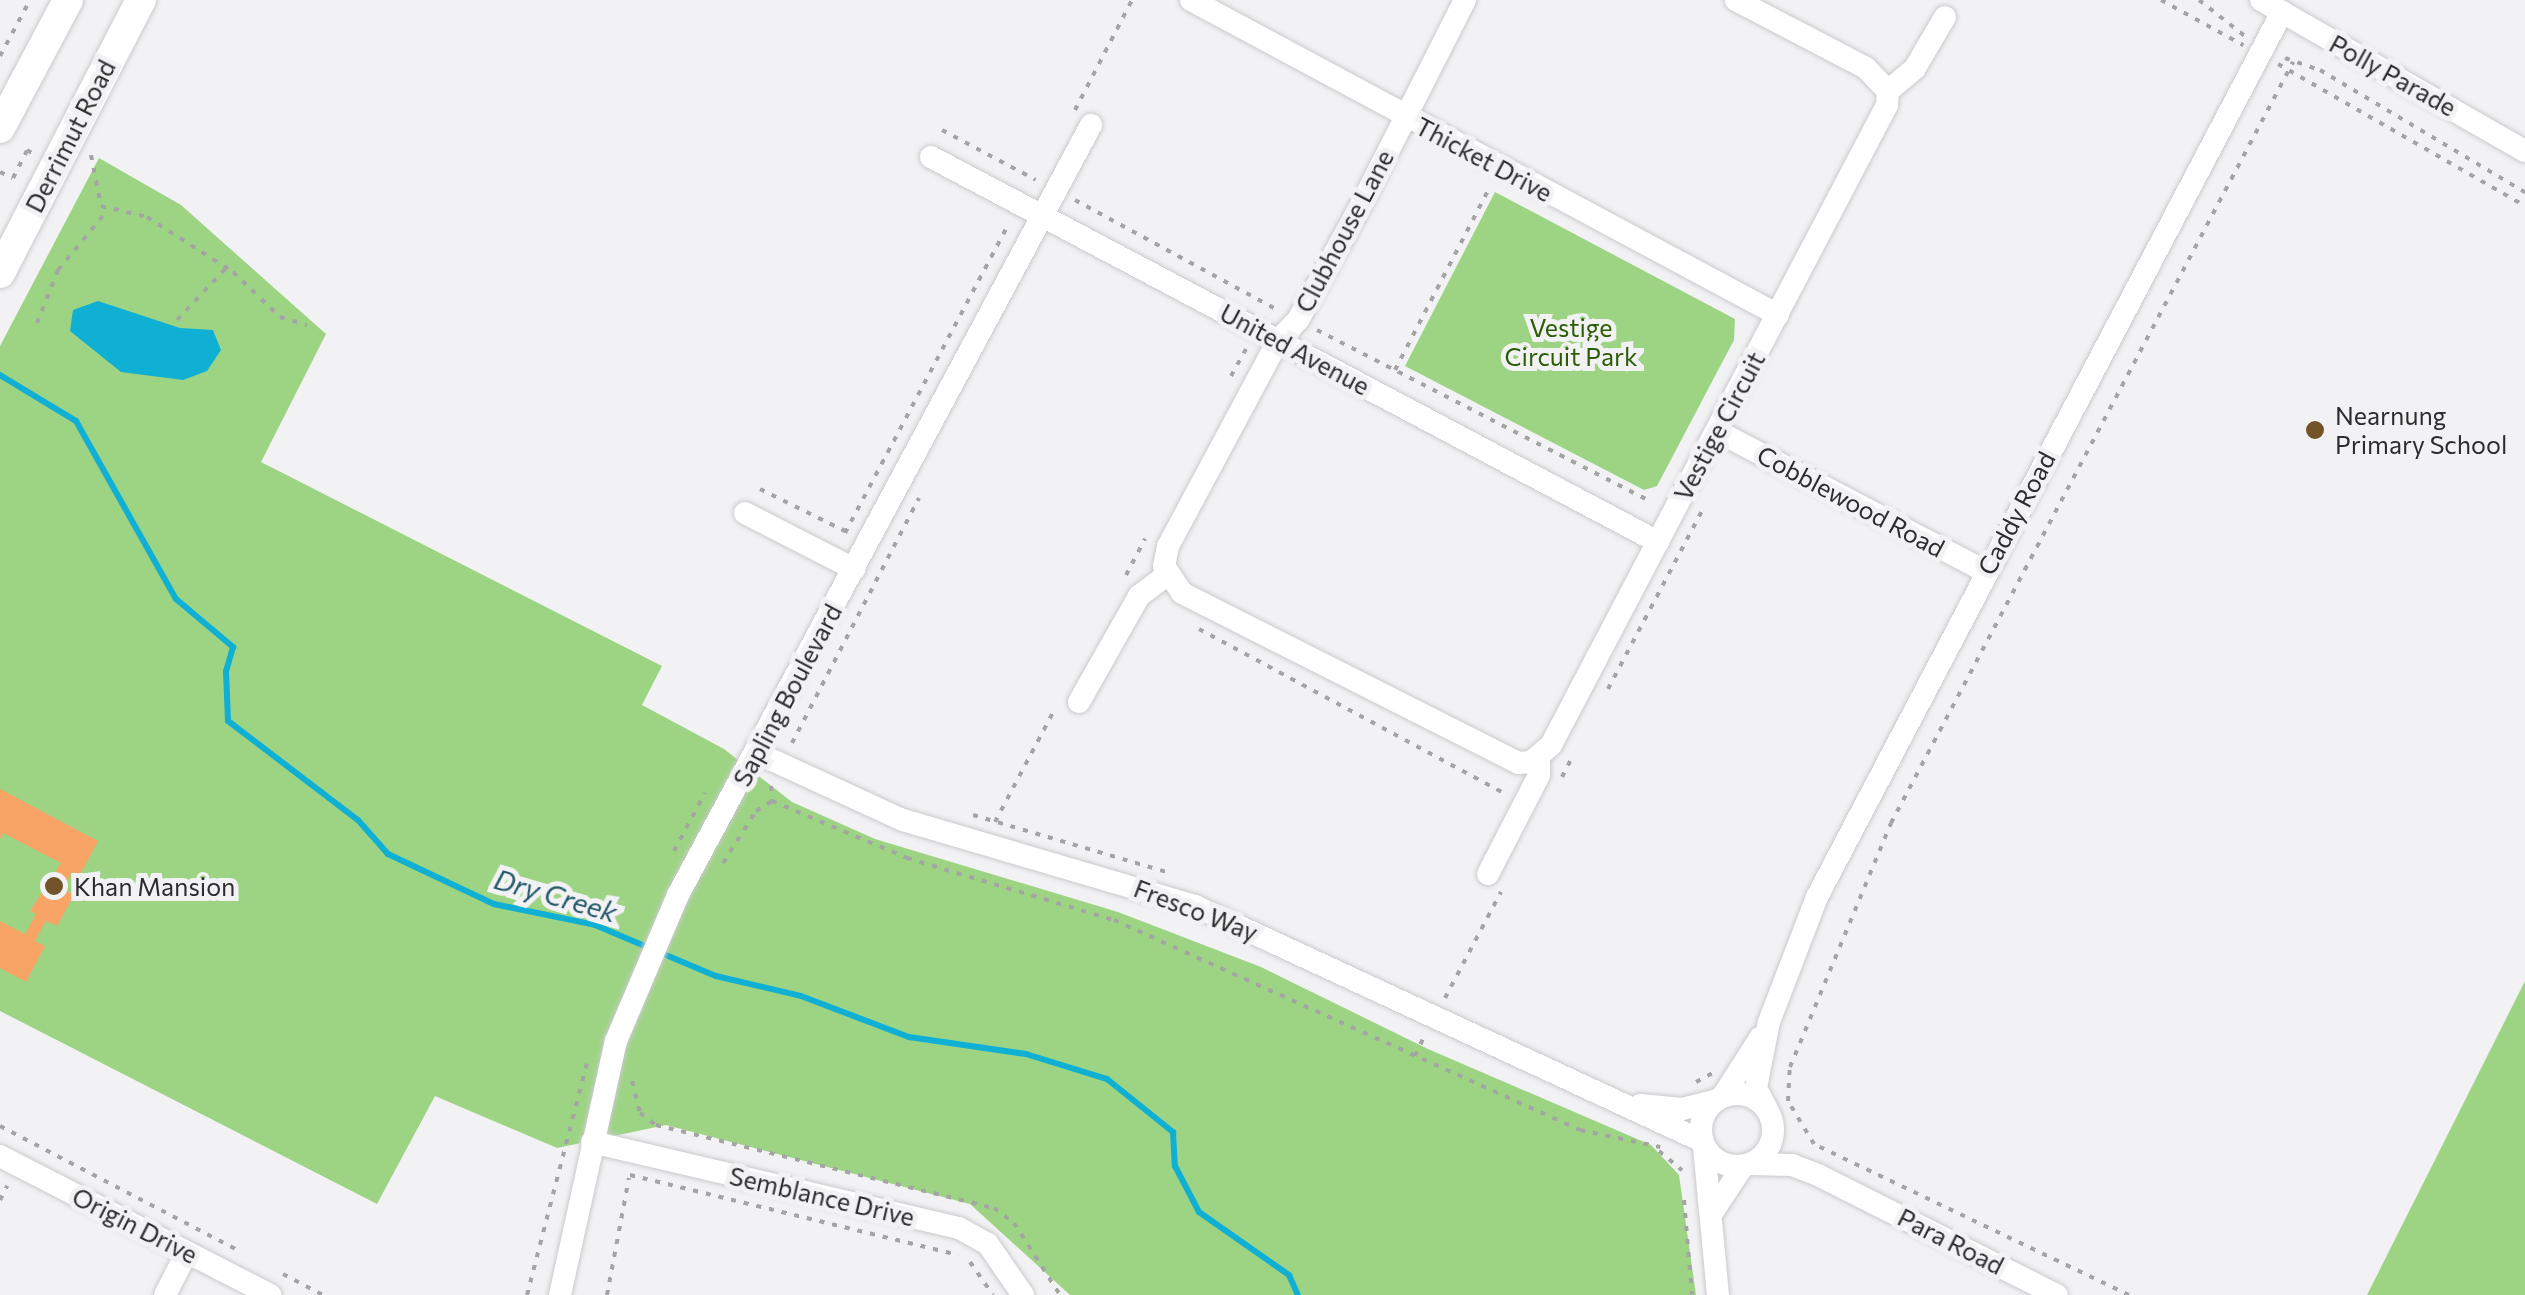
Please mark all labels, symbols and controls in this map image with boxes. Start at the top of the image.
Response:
street label: Polly Parade [2325,28,2461,122]
street label: Derrimut Road [19,55,121,217]
street label: Thicket Drive [1410,110,1558,208]
street label: Clubhouse Lane [1289,145,1399,317]
street label: United Avenue [1215,297,1375,401]
park label: Vestige Circuit Park [1504,313,1638,372]
street label: Vestige Circuit [1667,347,1771,505]
place label: Nearnung Primary School [2335,401,2507,460]
marker: Nearnung Primary School [2304,419,2326,441]
street label: Cobblewood Road [1752,439,1950,563]
street label: Caddy Road [1971,446,2061,580]
street label: Sapling Boulevard [726,599,848,791]
water label: Dry Creek [491,861,621,929]
place label: Khan Mansion [74,871,235,901]
street label: Fresco Way [1130,873,1262,947]
marker: Khan Mansion [43,875,65,897]
street label: Semblance Drive [727,1160,917,1232]
street label: Origin Drive [67,1181,203,1269]
street label: Para Road [1893,1202,2009,1280]

